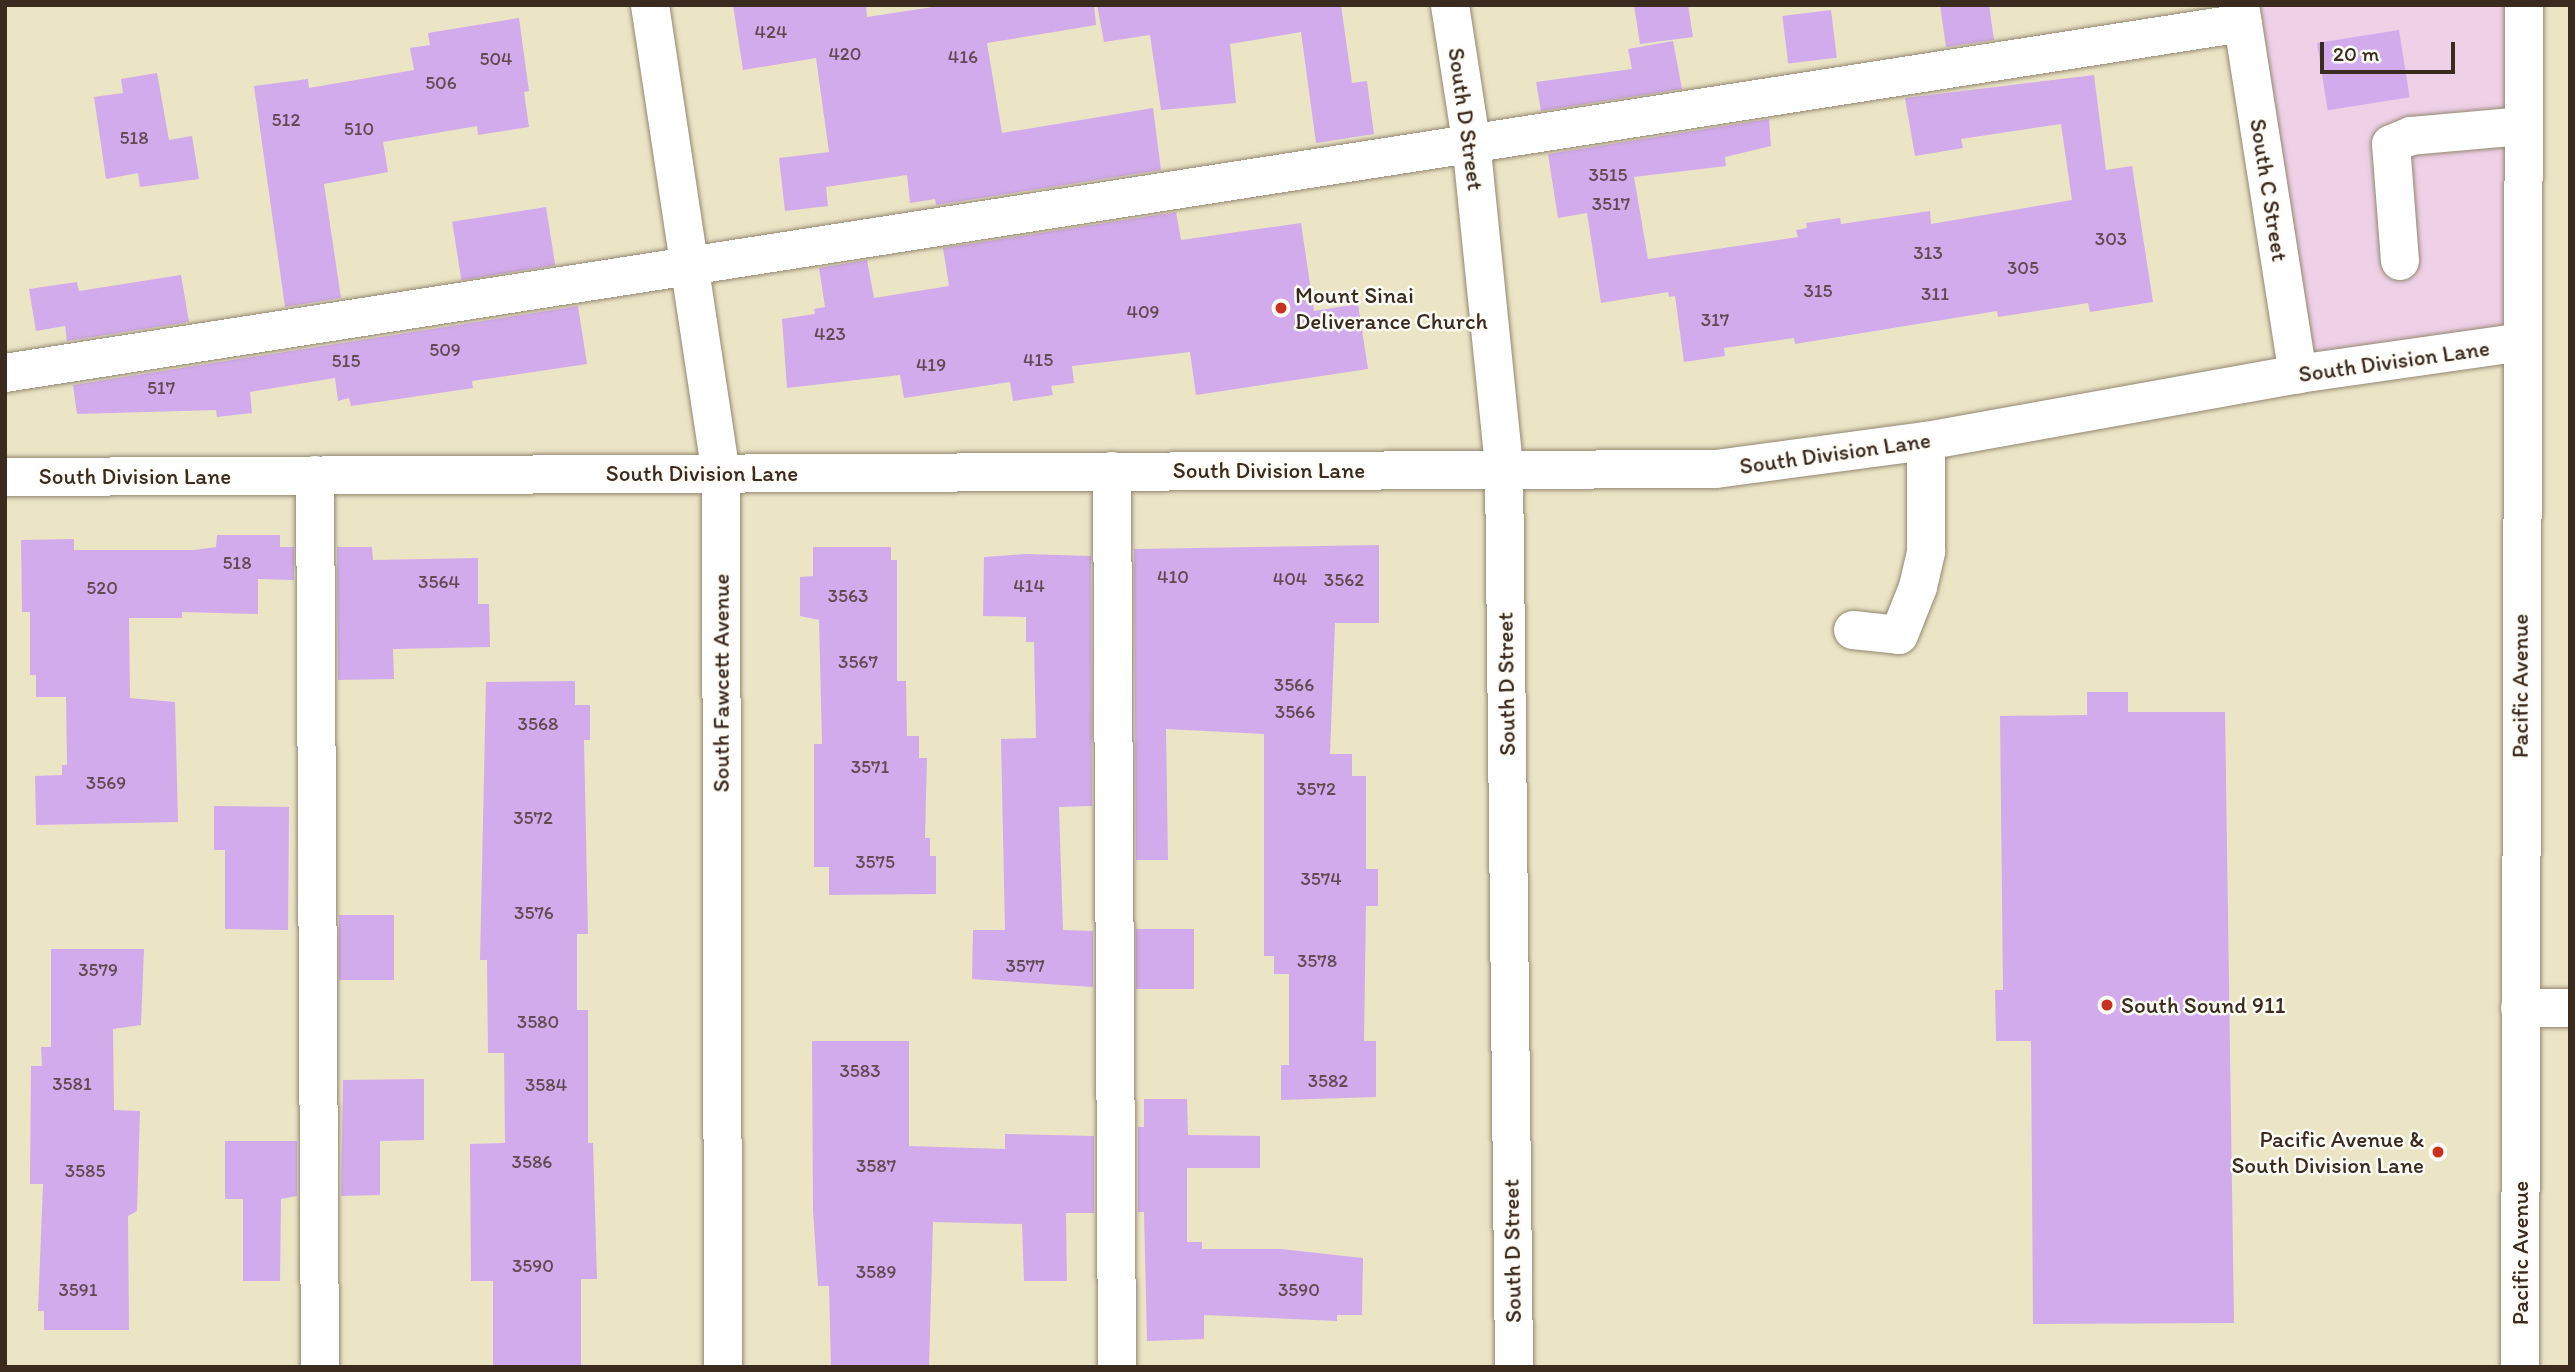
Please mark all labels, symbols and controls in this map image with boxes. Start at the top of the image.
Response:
house number: 424 [755,21,787,43]
scale bar [2323,28,2458,72]
text: 20 m [2333,41,2379,66]
house number: 420 [828,43,862,65]
house number: 416 [948,46,978,68]
street label: South D Street [1442,46,1490,192]
house number: 504 [479,48,513,70]
house number: 506 [425,72,457,94]
house number: 512 [272,109,300,131]
street label: South C Street [2244,117,2294,263]
house number: 510 [344,118,374,140]
house number: 518 [119,127,149,149]
house number: 3515 [1588,164,1628,186]
house number: 3517 [1592,193,1630,215]
house number: 303 [2095,228,2127,250]
house number: 313 [1913,242,1943,264]
house number: 305 [2007,257,2039,279]
house number: 315 [1803,280,1833,302]
place label: Mount Sinai Deliverance Church [1295,281,1488,335]
house number: 311 [1921,283,1949,305]
marker: Mount Sinai Deliverance Church [1273,300,1289,316]
house number: 409 [1126,301,1160,323]
house number: 317 [1701,309,1729,331]
house number: 423 [814,323,846,345]
street label: South Division Lane [2296,334,2492,388]
house number: 509 [429,339,461,361]
house number: 415 [1023,349,1053,371]
house number: 515 [332,350,360,372]
house number: 419 [916,354,946,376]
house number: 517 [147,377,175,399]
street label: South Division Lane [1737,426,1933,480]
street label: South Division Lane [1172,456,1366,484]
street label: South Division Lane [605,459,799,487]
street label: South Division Lane [38,462,232,490]
house number: 518 [222,552,252,574]
house number: 410 [1157,566,1189,588]
house number: 404 [1273,568,1307,590]
house number: 3562 [1324,569,1364,591]
house number: 3564 [418,571,460,593]
street label: South Fawcett Avenue [707,575,735,791]
house number: 414 [1013,575,1045,597]
house number: 520 [86,577,118,599]
house number: 3563 [828,585,868,607]
street label: South D Street [1491,612,1521,756]
street label: Pacific Avenue [2506,614,2534,758]
house number: 3567 [838,651,878,673]
house number: 3566 [1274,674,1314,696]
house number: 3566 [1275,701,1315,723]
house number: 3568 [518,713,558,735]
house number: 3571 [851,756,889,778]
house number: 3569 [86,772,126,794]
house number: 3572 [1296,778,1336,800]
house number: 3572 [513,807,553,829]
house number: 3575 [855,851,895,873]
house number: 3574 [1300,868,1342,890]
house number: 3576 [514,902,554,924]
house number: 3578 [1297,950,1337,972]
house number: 3577 [1005,955,1045,977]
house number: 3579 [78,959,118,981]
place label: South Sound 911 [2121,991,2285,1019]
marker: South Sound 911 [2099,997,2115,1013]
house number: 3580 [517,1011,559,1033]
house number: 3583 [839,1060,881,1082]
house number: 3582 [1308,1070,1348,1092]
house number: 3581 [52,1073,92,1095]
house number: 3584 [525,1074,567,1096]
place label: Pacific Avenue & South Division Lane [2230,1125,2424,1179]
marker: Pacific Avenue & South Division Lane [2430,1144,2446,1160]
house number: 3586 [512,1151,552,1173]
house number: 3587 [856,1155,896,1177]
house number: 3585 [65,1160,105,1182]
street label: South D Street [1497,1179,1527,1323]
street label: Pacific Avenue [2506,1181,2534,1325]
house number: 3590 [512,1255,554,1277]
house number: 3589 [856,1261,896,1283]
house number: 3591 [58,1279,98,1301]
house number: 3590 [1278,1279,1320,1301]

